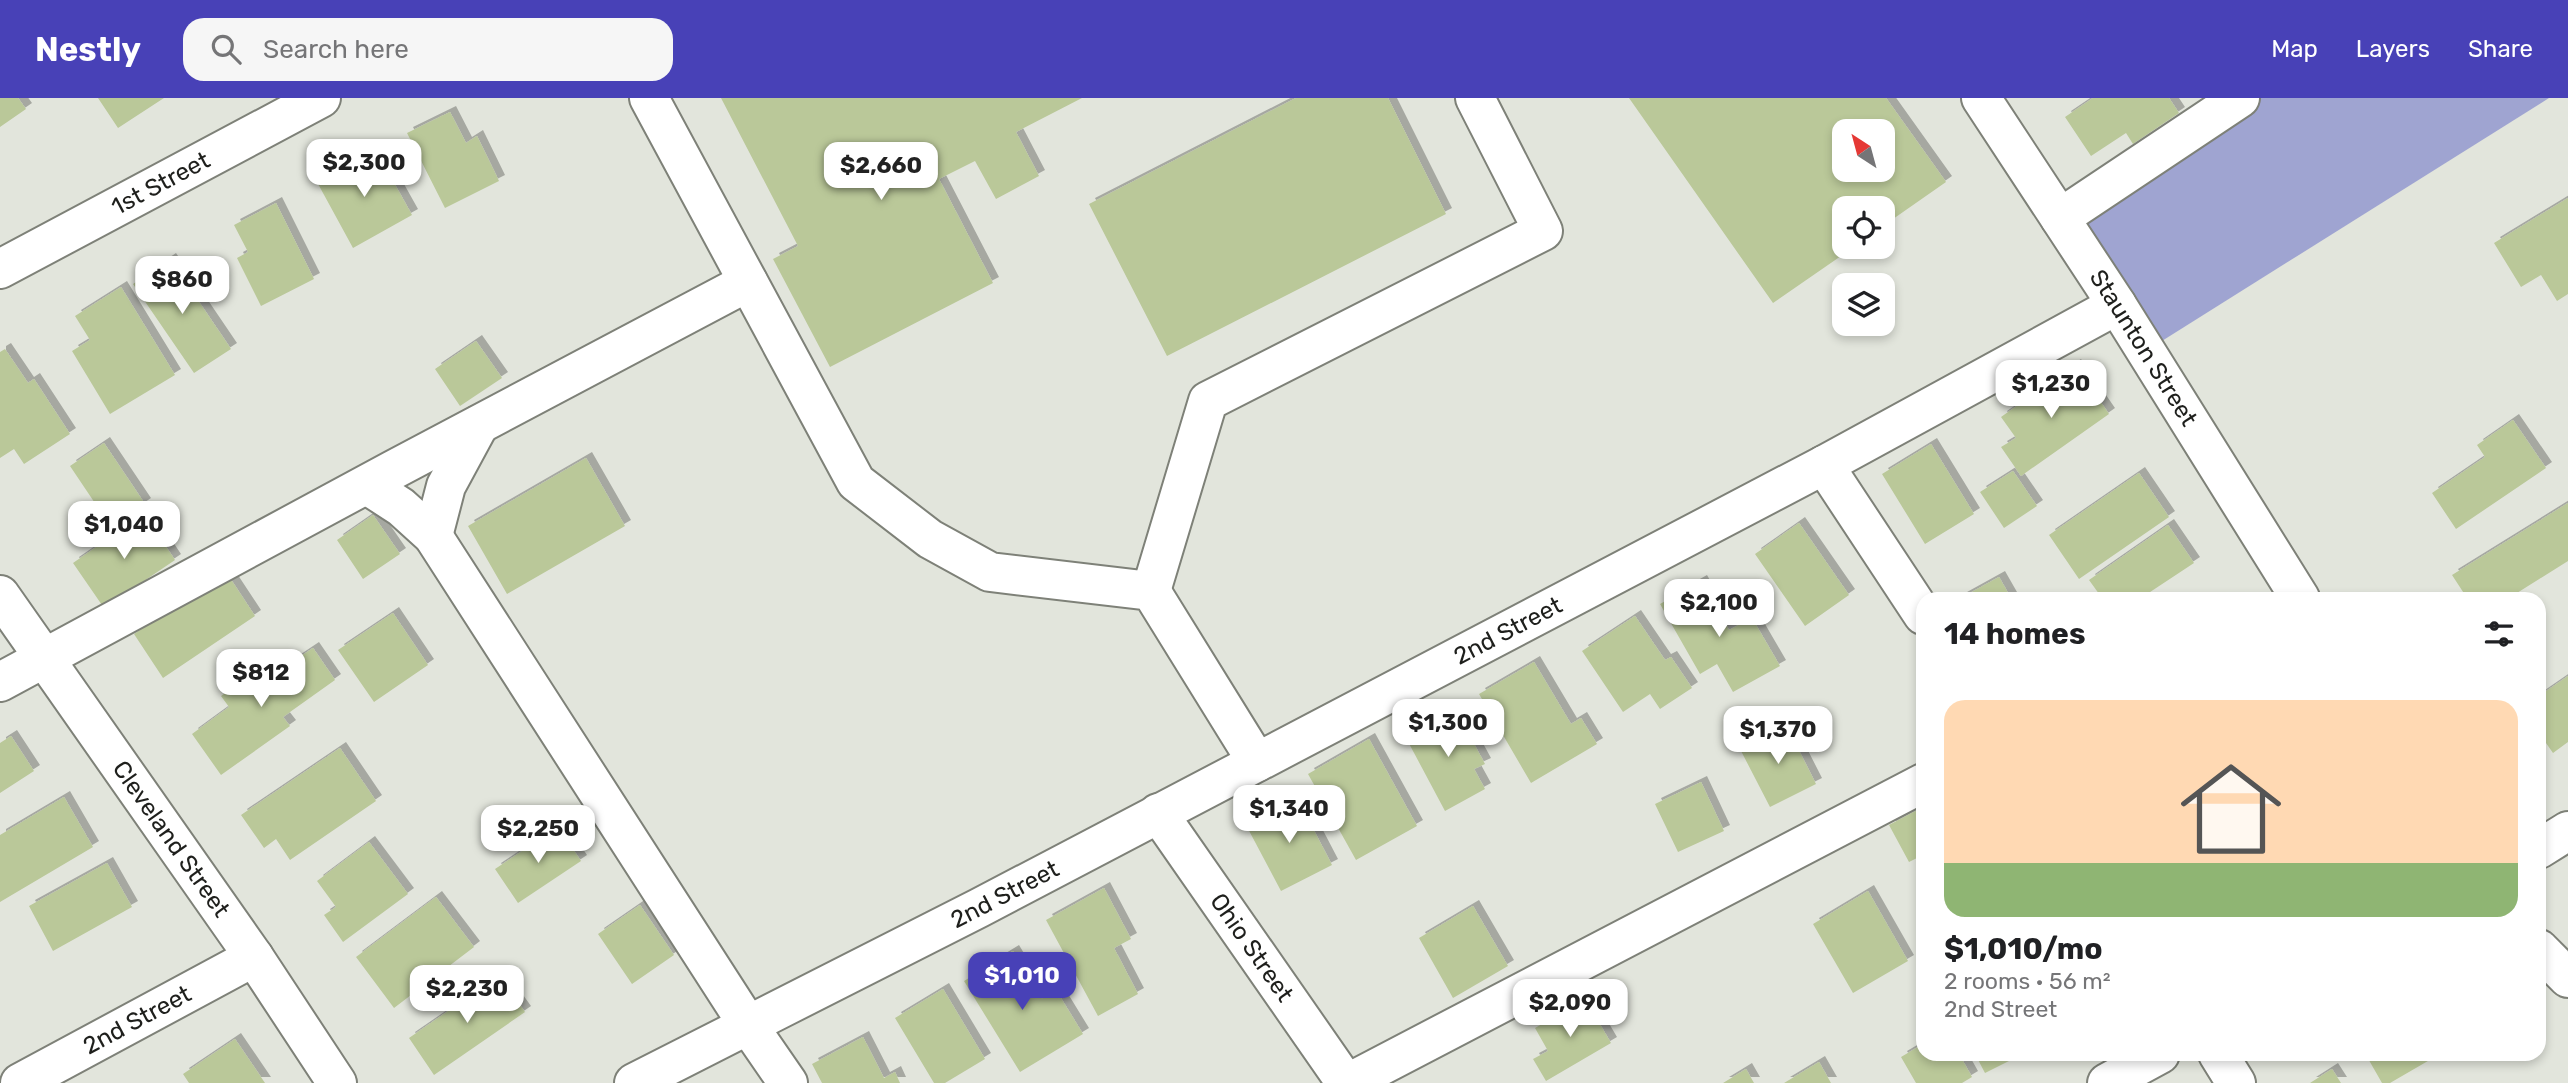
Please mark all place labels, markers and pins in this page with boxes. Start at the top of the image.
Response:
pin: $2,300 [307,140,421,199]
pin: $2,660 [824,142,938,202]
pin: $860 [141,256,223,316]
pin: $1,230 [1994,360,2108,420]
pin: $1,040 [67,502,181,561]
pin: $2,100 [1662,580,1776,639]
pin: $812 [220,650,302,709]
pin: $1,300 [1391,700,1505,759]
pin: $1,370 [1721,706,1835,766]
pin: $1,340 [1232,786,1346,845]
pin: $2,250 [481,806,595,865]
pin: $1,010 [965,953,1079,1012]
pin: $2,230 [410,965,524,1025]
pin: $2,090 [1513,979,1627,1039]

